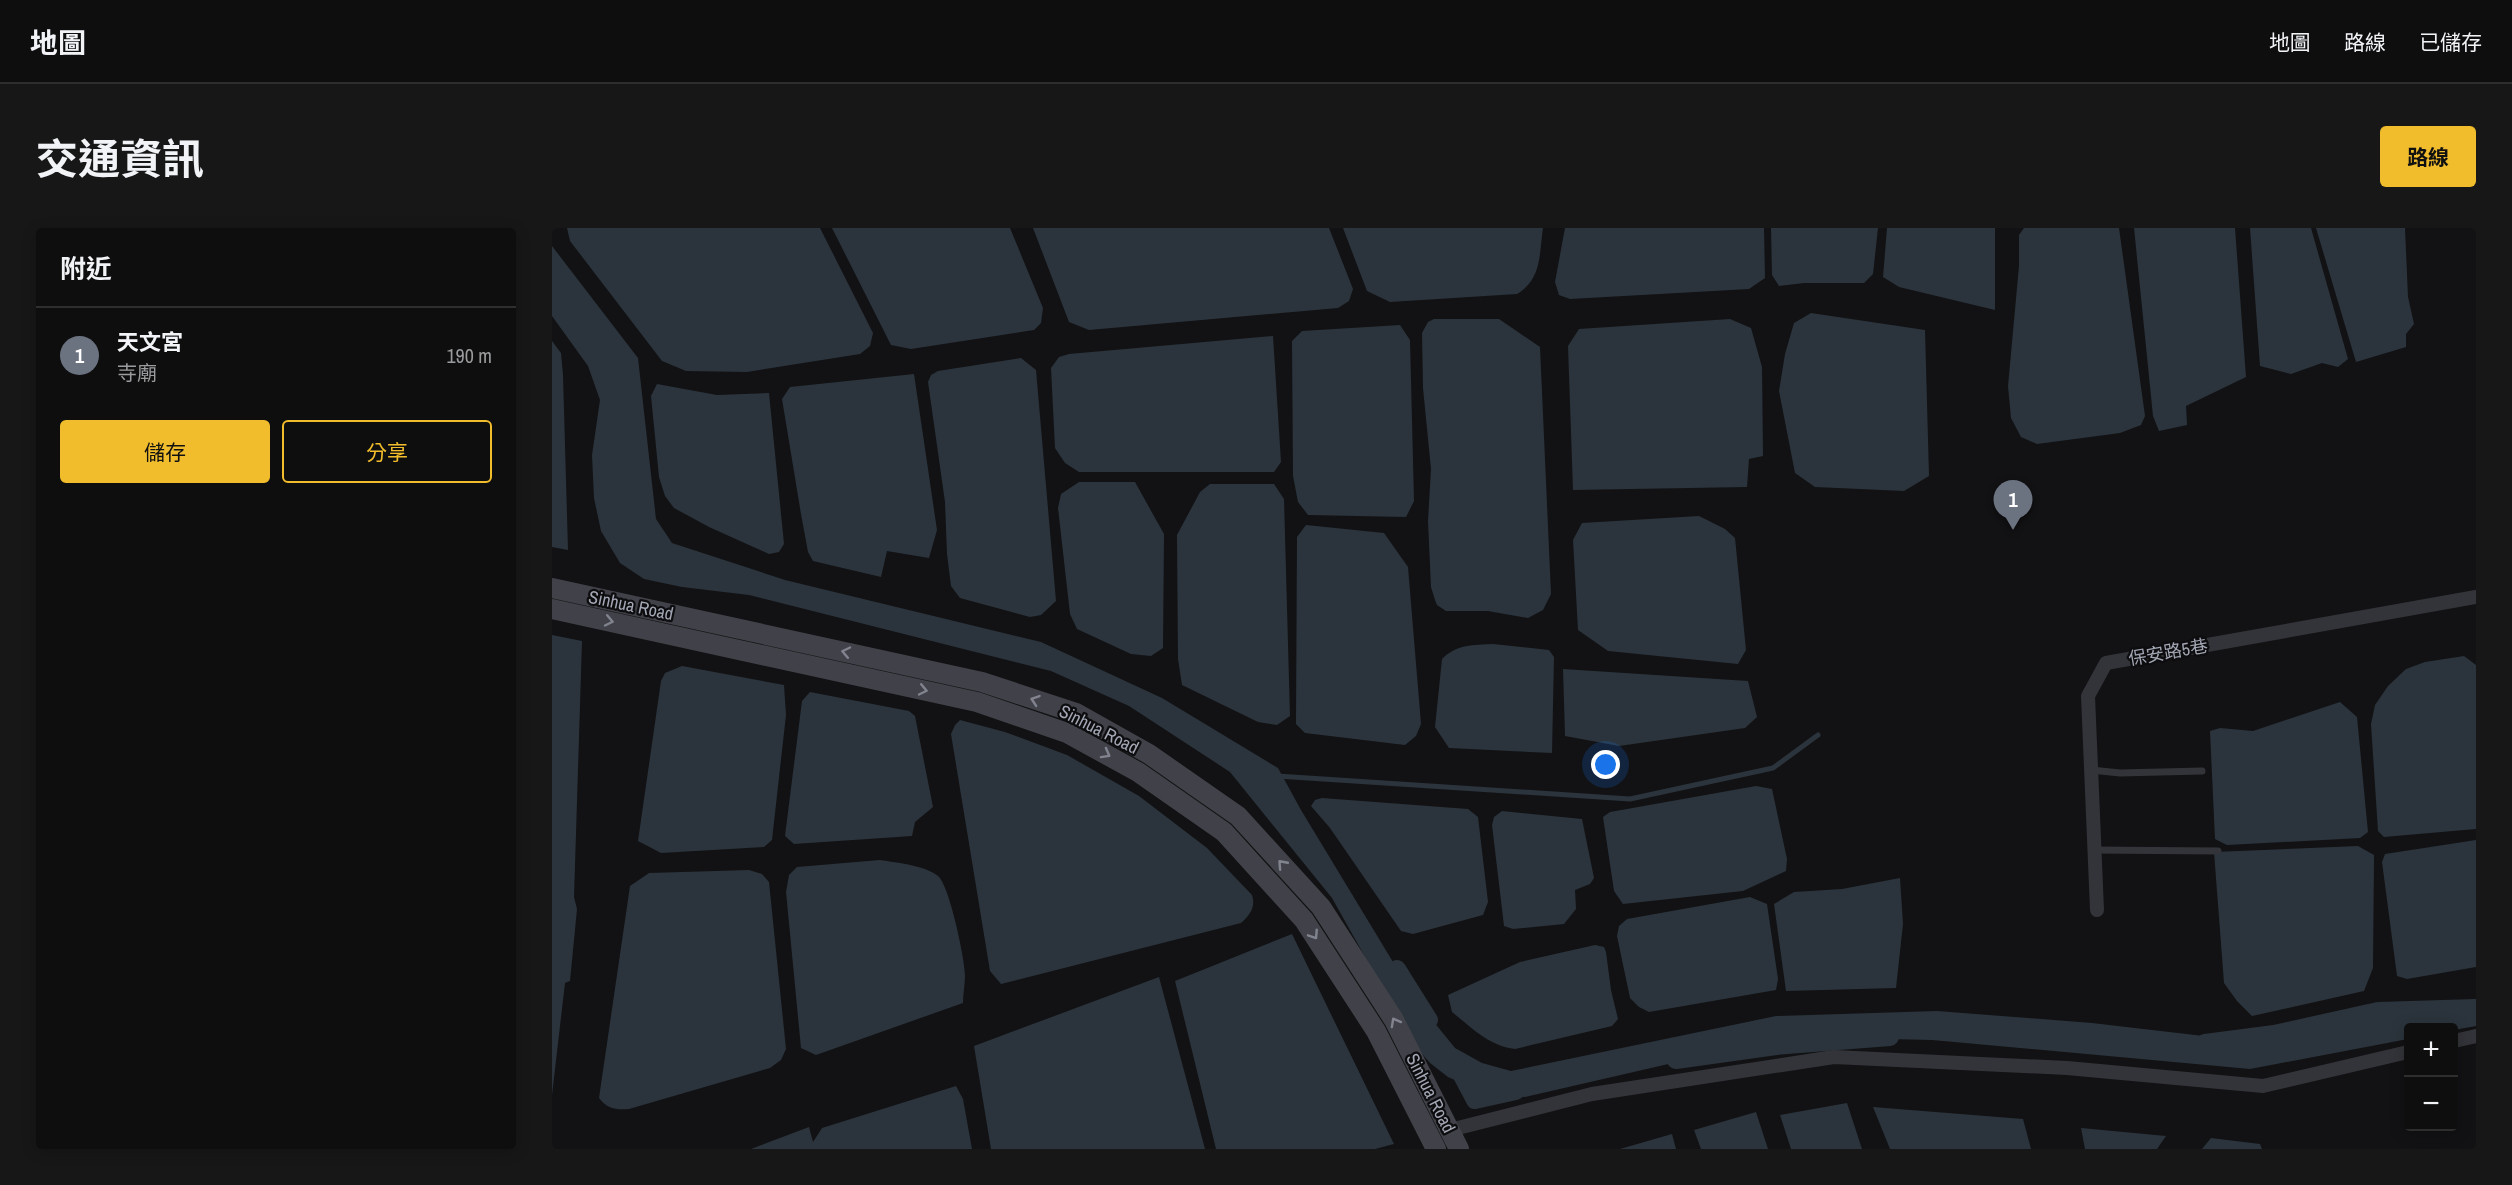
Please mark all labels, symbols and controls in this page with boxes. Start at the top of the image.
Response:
text: 地圖 [30,24,86,62]
text: 地圖 [2269,28,2311,57]
text: 路線 [2344,28,2386,57]
text: 已儲存 [2419,28,2482,57]
button: 路線 [2380,126,2476,187]
text: 交通資訊 [36,131,204,187]
text: 附近 [60,251,112,286]
text: 天文宮 [117,327,183,357]
text: 1 [75,342,84,369]
text: 190 m [446,342,492,369]
text: 寺廟 [117,359,157,386]
button: 儲存 [60,420,270,483]
button: 分享 [282,420,492,483]
pin: 1 [1994,480,2032,530]
street label: Sinhua Road [586,584,676,626]
one-way arrow [604,614,614,627]
street label: 保安路5巷 [2126,633,2210,671]
one-way arrow [842,646,852,659]
one-way arrow [917,683,927,696]
one-way arrow [1030,694,1041,707]
street label: Sinhua Road [1055,698,1143,760]
one-way arrow [1100,747,1110,758]
your location [1591,750,1620,779]
one-way arrow [1278,860,1289,871]
one-way arrow [1307,929,1319,939]
one-way arrow [1391,1018,1402,1028]
map controls [2404,1023,2458,1131]
button: + [2404,1023,2458,1077]
street label: Sinhua Road [1400,1049,1462,1137]
button: − [2404,1077,2458,1131]

